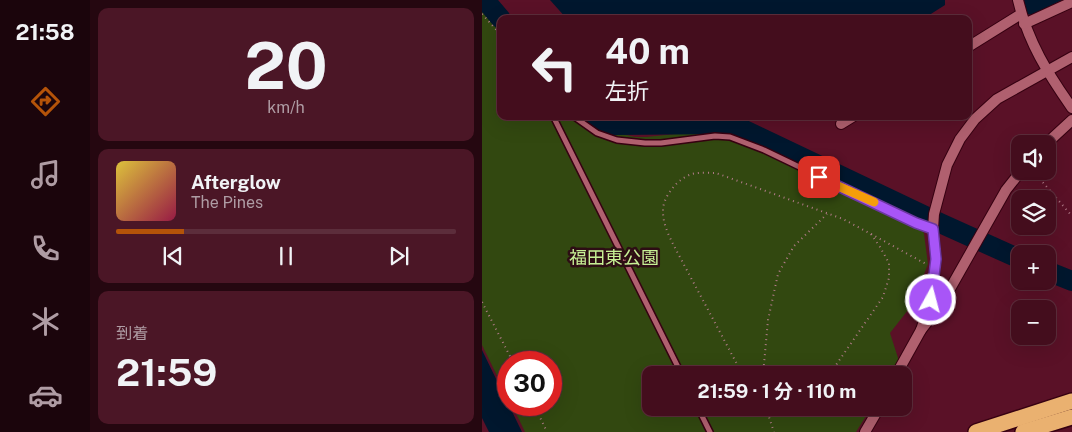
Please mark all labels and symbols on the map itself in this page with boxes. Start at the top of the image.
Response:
pin [798,156,840,198]
park label: 福田東公園 [569,247,659,268]
position arrow [904,273,956,325]
speed limit sign: 30 [497,351,562,416]

